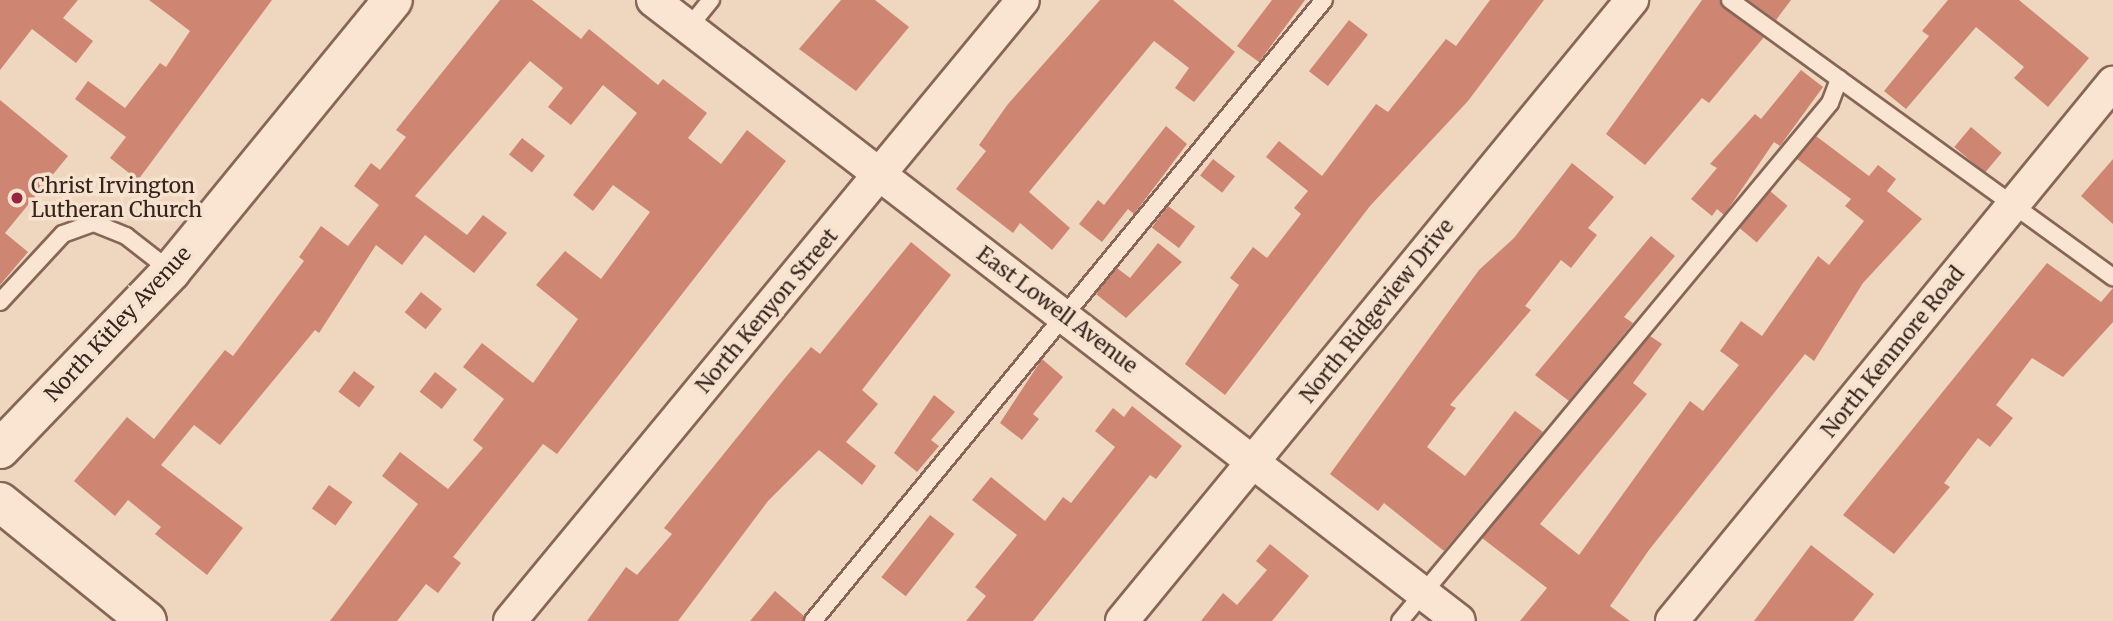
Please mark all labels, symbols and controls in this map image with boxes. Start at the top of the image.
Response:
place label: Christ Irvington Lutheran Church [31,173,202,223]
marker: Christ Irvington Lutheran Church [9,190,25,206]
street label: North Ridgeview Drive [1295,214,1459,408]
street label: North Kenyon Street [691,224,843,398]
street label: North Kitley Avenue [40,241,196,407]
street label: East Lowell Avenue [972,241,1142,379]
street label: North Kenmore Road [1816,261,1970,443]

